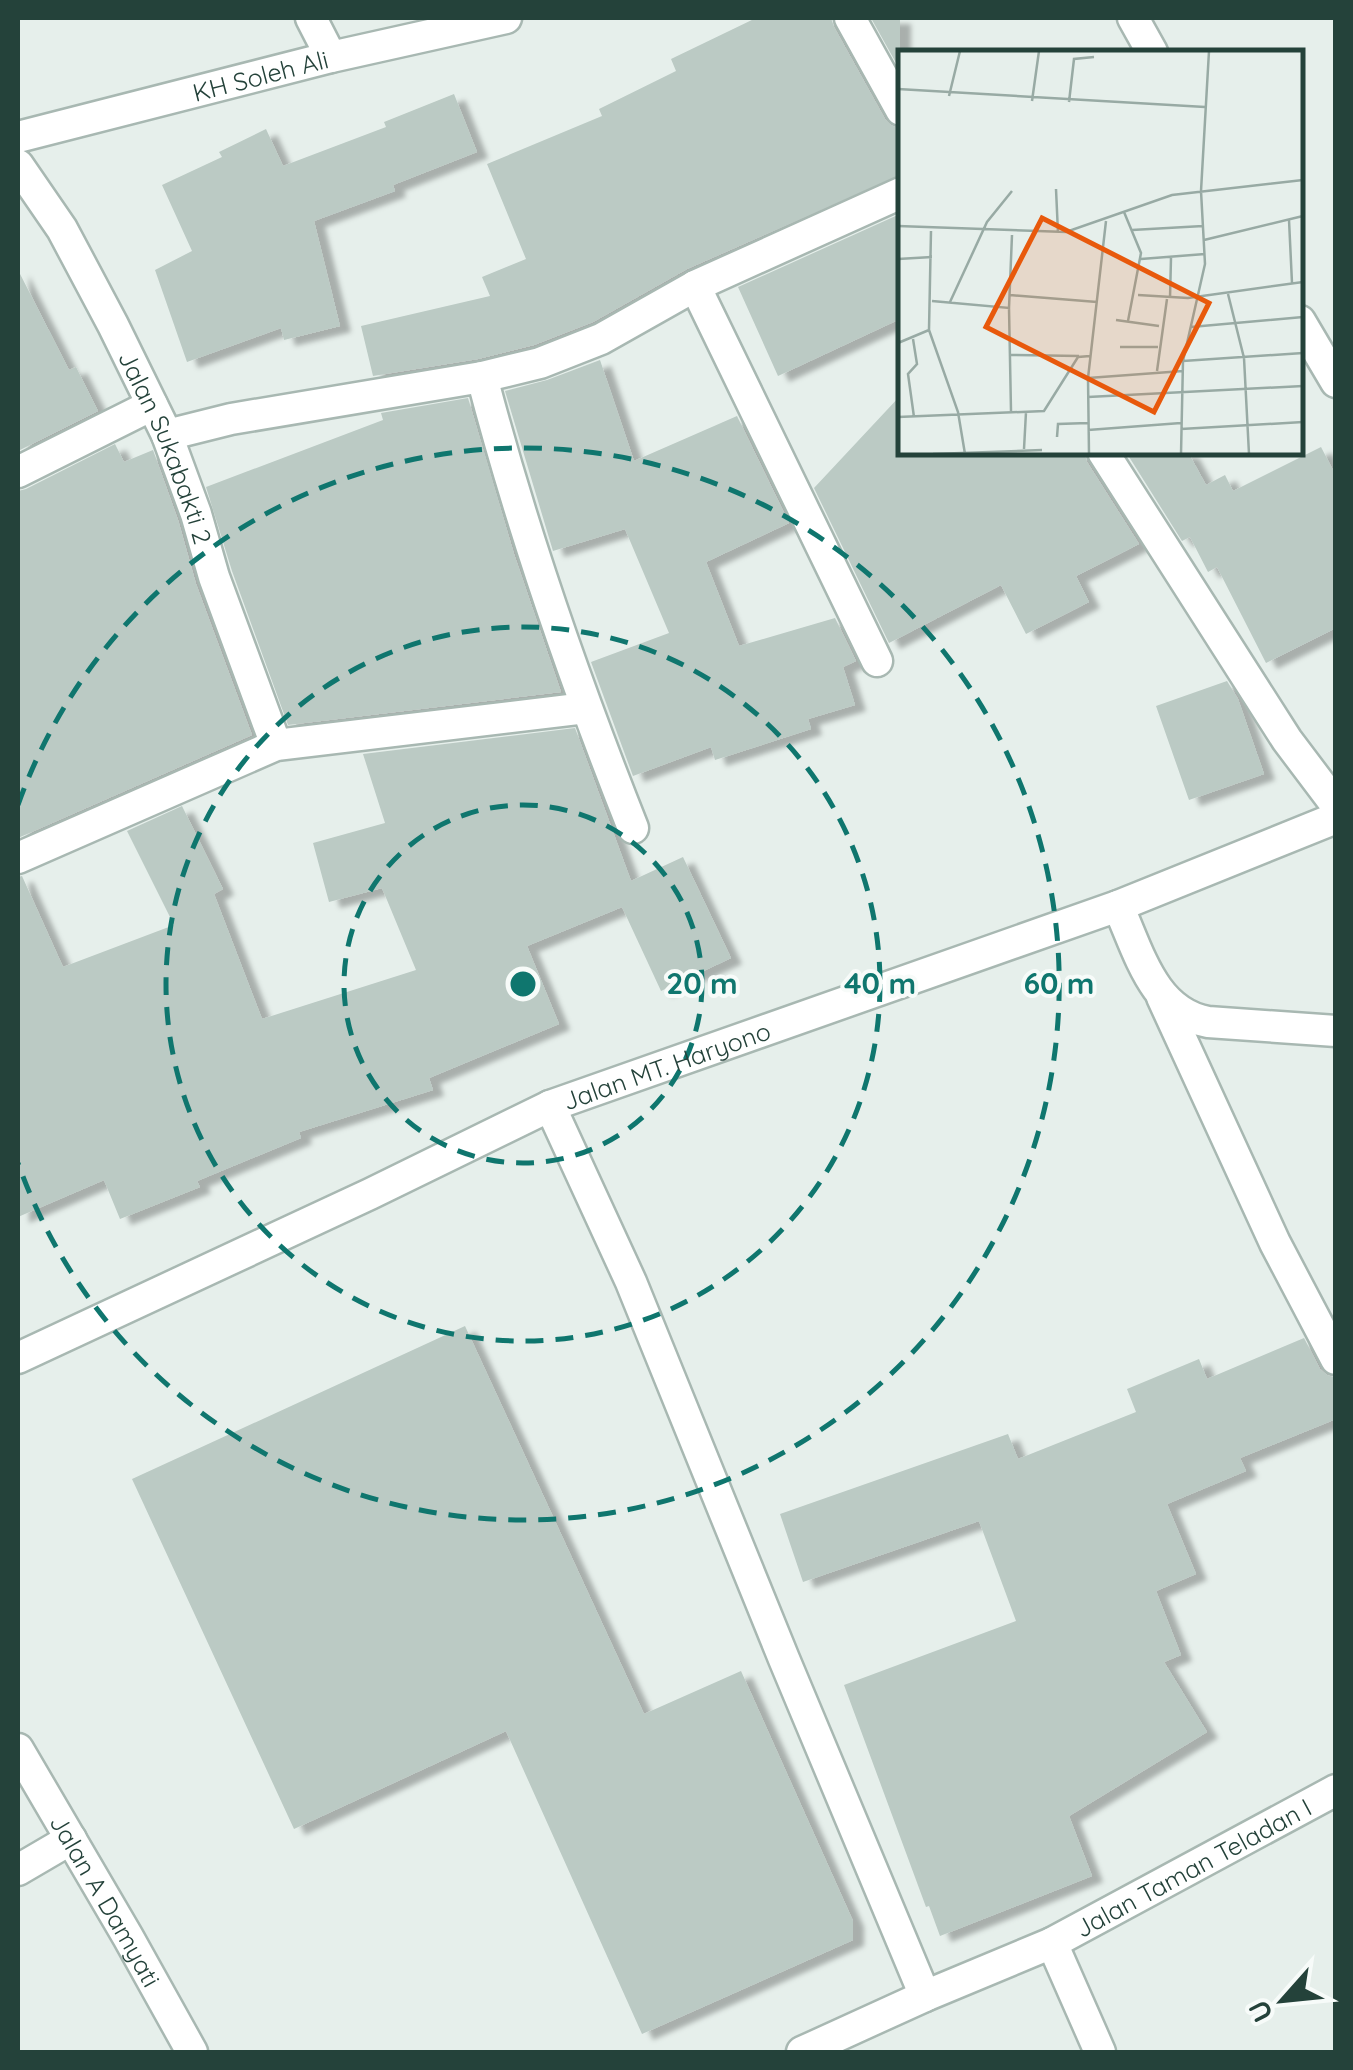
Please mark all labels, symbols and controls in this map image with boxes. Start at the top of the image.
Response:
street label: KH Soleh Ali [189,43,331,107]
inset map [898,50,1303,455]
street label: Jalan Sukabakti 2 [112,345,219,547]
text: 20 m [666,964,738,1002]
text: 40 m [844,964,916,1002]
text: 60 m [1023,964,1095,1002]
centre of rings [505,966,541,1002]
street label: Jalan MT. Haryono [558,1014,774,1116]
street label: Jalan Taman Teladan I [1069,1791,1316,1943]
street label: Jalan A Damyati [44,1809,168,1992]
north arrow [1233,1950,1333,2050]
text: U [1240,1995,1280,2028]

